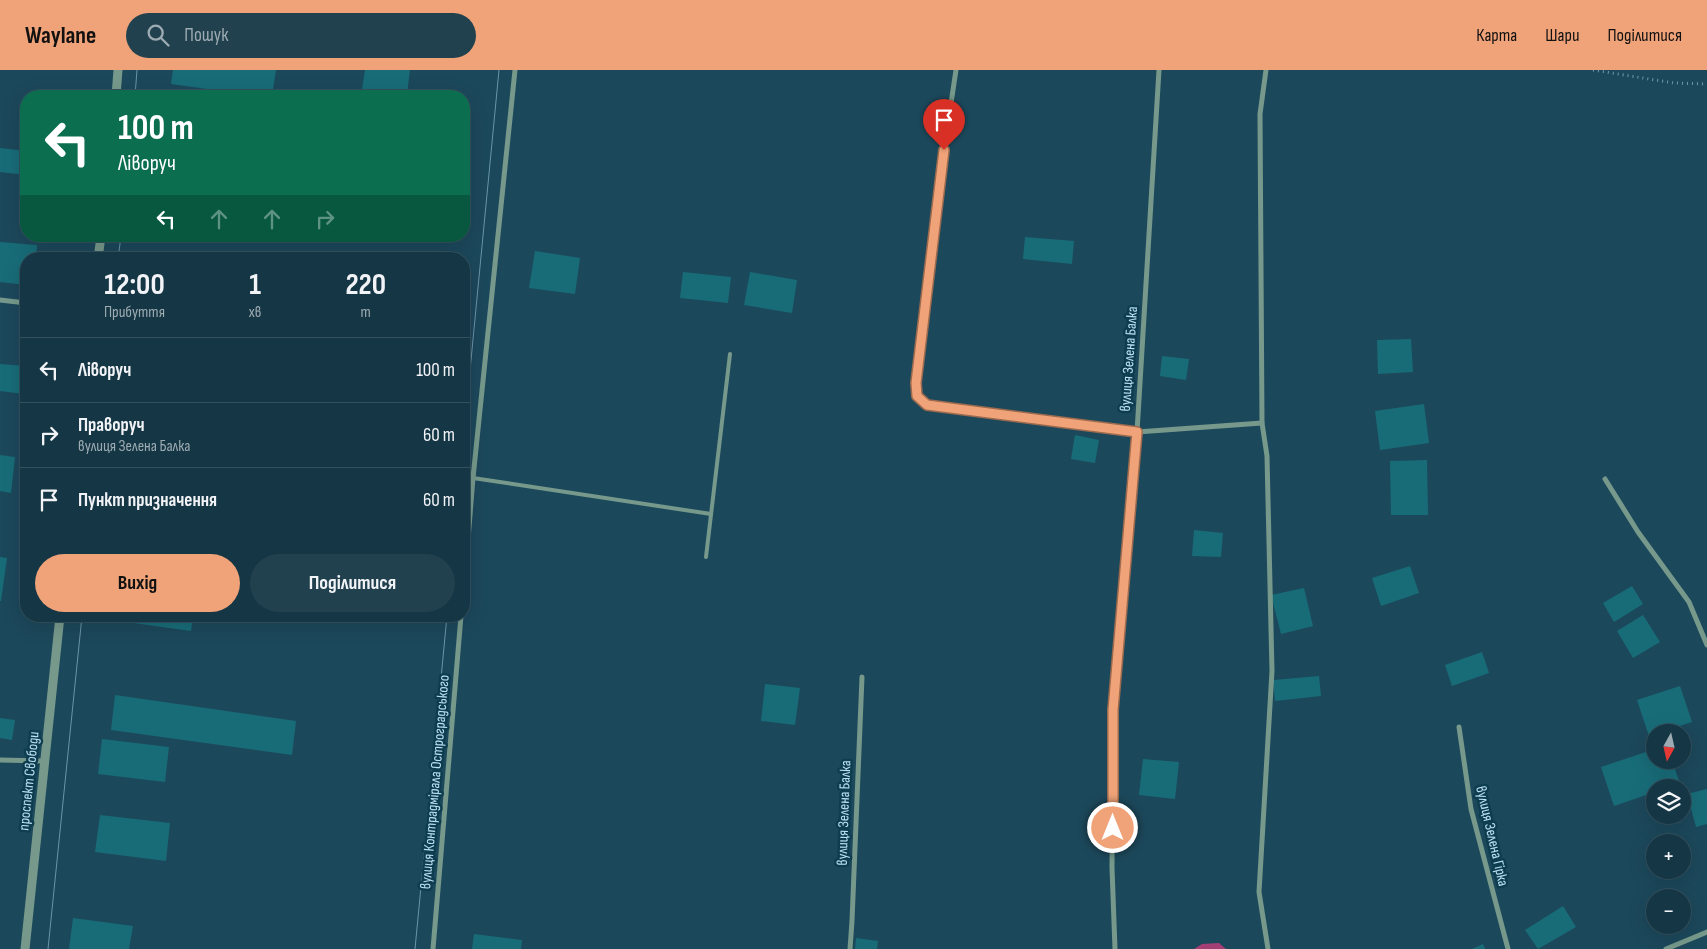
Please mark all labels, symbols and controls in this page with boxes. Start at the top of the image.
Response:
search box [126,13,476,58]
text: Waylane [25,21,96,50]
icon: search [144,21,172,49]
text: Пошук [184,24,228,47]
text: Карта [1476,25,1517,46]
text: Шари [1545,25,1579,46]
text: Поділитися [1607,25,1682,46]
pin [923,99,965,150]
icon: arrive [930,106,958,134]
text: 100 m [118,107,194,150]
icon: left [35,110,100,175]
text: Ліворуч [118,150,176,177]
icon: left [152,205,180,233]
icon: ahead [205,205,233,233]
icon: ahead [258,205,286,233]
icon: right [311,205,339,233]
text: 12:00 [104,267,165,303]
text: 1 [249,267,261,303]
text: 220 [345,267,386,303]
text: Прибуття [104,303,165,322]
text: хв [249,303,262,322]
text: m [361,303,371,322]
street label: вулиця Зелена Балка [1116,306,1142,412]
icon: left [35,356,63,384]
text: Ліворуч [78,359,131,382]
text: 100 m [416,359,455,382]
text: Праворуч [78,414,145,437]
icon: right [35,421,63,449]
text: 60 m [423,424,455,447]
text: вулиця Зелена Балка [78,437,190,456]
icon: arrive [35,486,63,514]
text: Пункт призначення [78,489,217,512]
text: 60 m [423,489,455,512]
button: Вихід [35,554,240,612]
button: Поділитися [250,554,455,612]
street label: вулиця Контрадмірала Остроградського [416,674,454,890]
north arrow [1646,724,1691,769]
map controls [1646,724,1691,934]
street label: проспект Свободи [14,730,44,832]
street label: вулиця Зелена Балка [833,760,855,866]
button: layers [1646,779,1691,824]
street label: вулиця Зелена Гірка [1471,784,1513,888]
position arrow [1086,801,1138,853]
button: + [1646,834,1691,879]
button: − [1646,889,1691,934]

